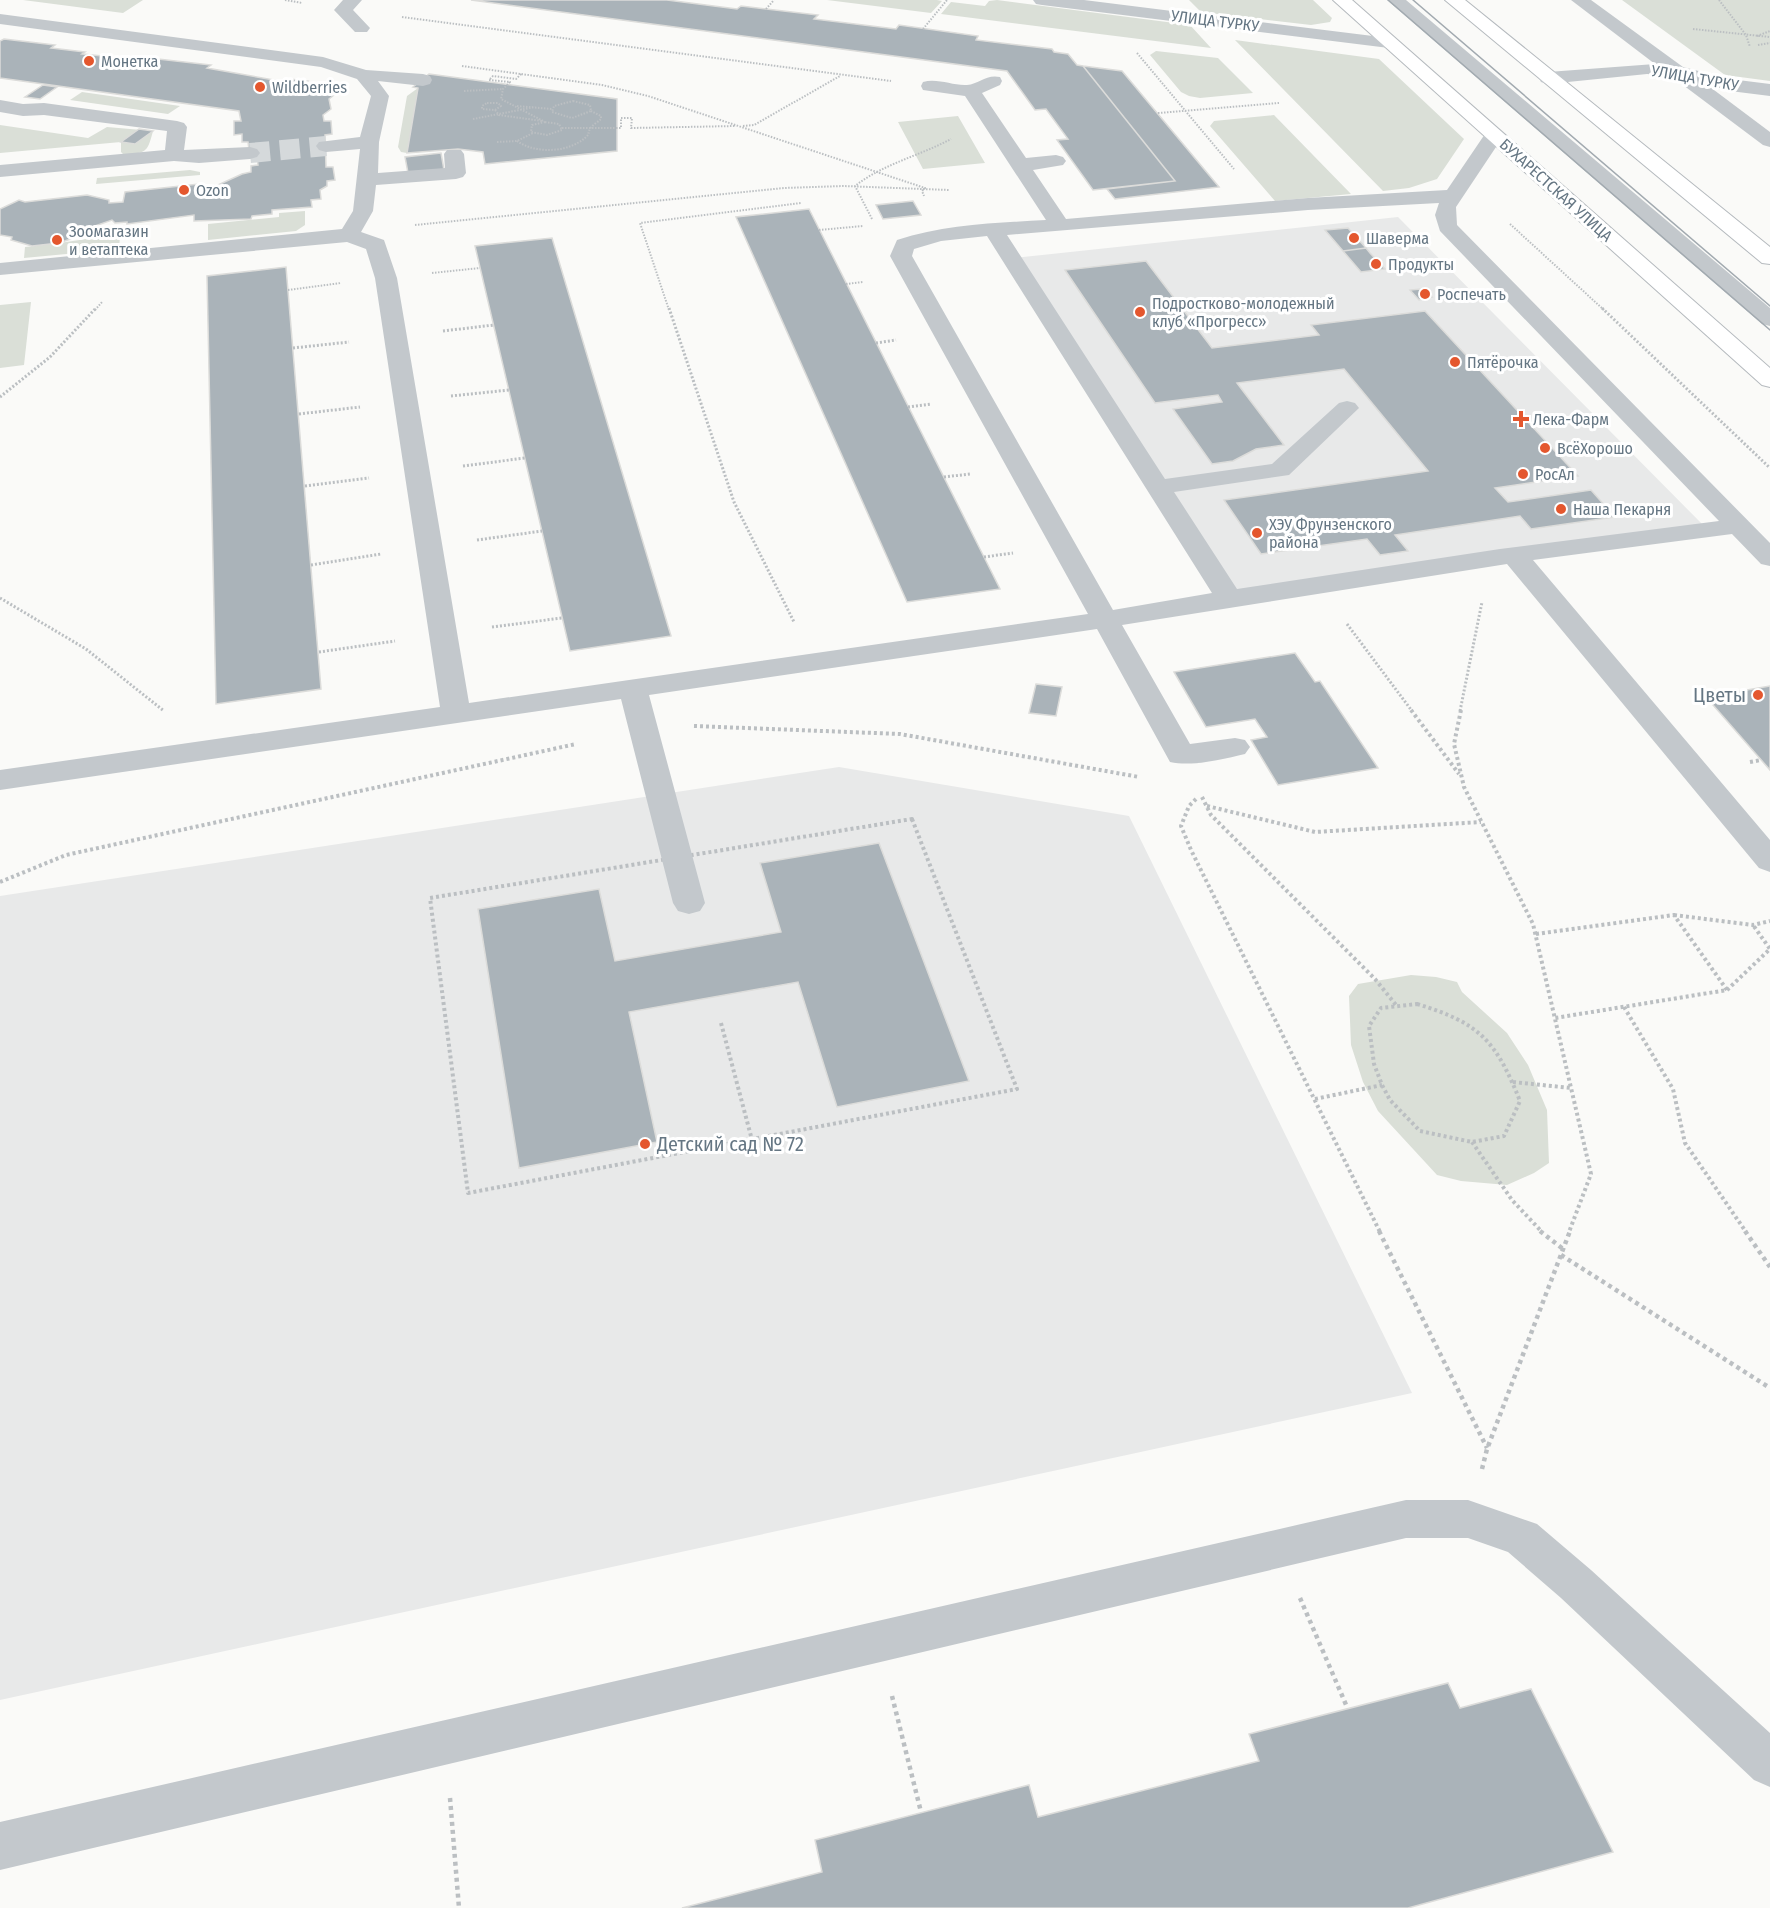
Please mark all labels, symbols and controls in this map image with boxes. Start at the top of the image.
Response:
street label: УЛИЦА ТУРКУ [1169,6,1260,36]
place label: Монетка [101,52,159,71]
marker: Монетка [82,54,96,68]
street label: УЛИЦА ТУРКУ [1649,61,1740,95]
place label: Wildberries [272,78,347,97]
marker: Wildberries [253,80,267,94]
street label: БУХАРЕСТСКАЯ УЛИЦА [1496,134,1617,246]
place label: Ozon [196,181,229,200]
marker: Ozon [177,183,191,197]
place label: Зоомагазин и ветаптека [69,222,149,259]
place label: Шаверма [1366,229,1429,248]
marker: Шаверма [1347,231,1361,245]
marker: Зоомагазин и ветаптека [50,233,64,247]
place label: Продукты [1388,255,1454,274]
marker: Продукты [1369,257,1383,271]
place label: Роспечать [1437,285,1506,304]
marker: Роспечать [1418,287,1432,301]
place label: Подростково-молодежный клуб «Прогресс» [1152,294,1335,331]
marker: Подростково-молодежный клуб «Прогресс» [1133,305,1147,319]
place label: Пятёрочка [1467,353,1539,372]
marker: Пятёрочка [1448,355,1462,369]
place label: Лека-Фарм [1533,410,1609,429]
marker: Лека-Фарм [1514,412,1528,426]
place label: ВсёХорошо [1557,439,1633,458]
marker: ВсёХорошо [1538,441,1552,455]
place label: РосАл [1535,465,1575,484]
marker: РосАл [1516,467,1530,481]
place label: Наша Пекарня [1573,500,1671,519]
marker: Наша Пекарня [1554,502,1568,516]
place label: ХЭУ Фрунзенского района [1269,515,1392,552]
marker: ХЭУ Фрунзенского района [1250,526,1264,540]
place label: Цветы [1693,683,1746,707]
marker: Цветы [1751,688,1765,702]
place label: Детский сад № 72 [656,1132,804,1156]
marker: Детский сад № 72 [638,1137,652,1151]

